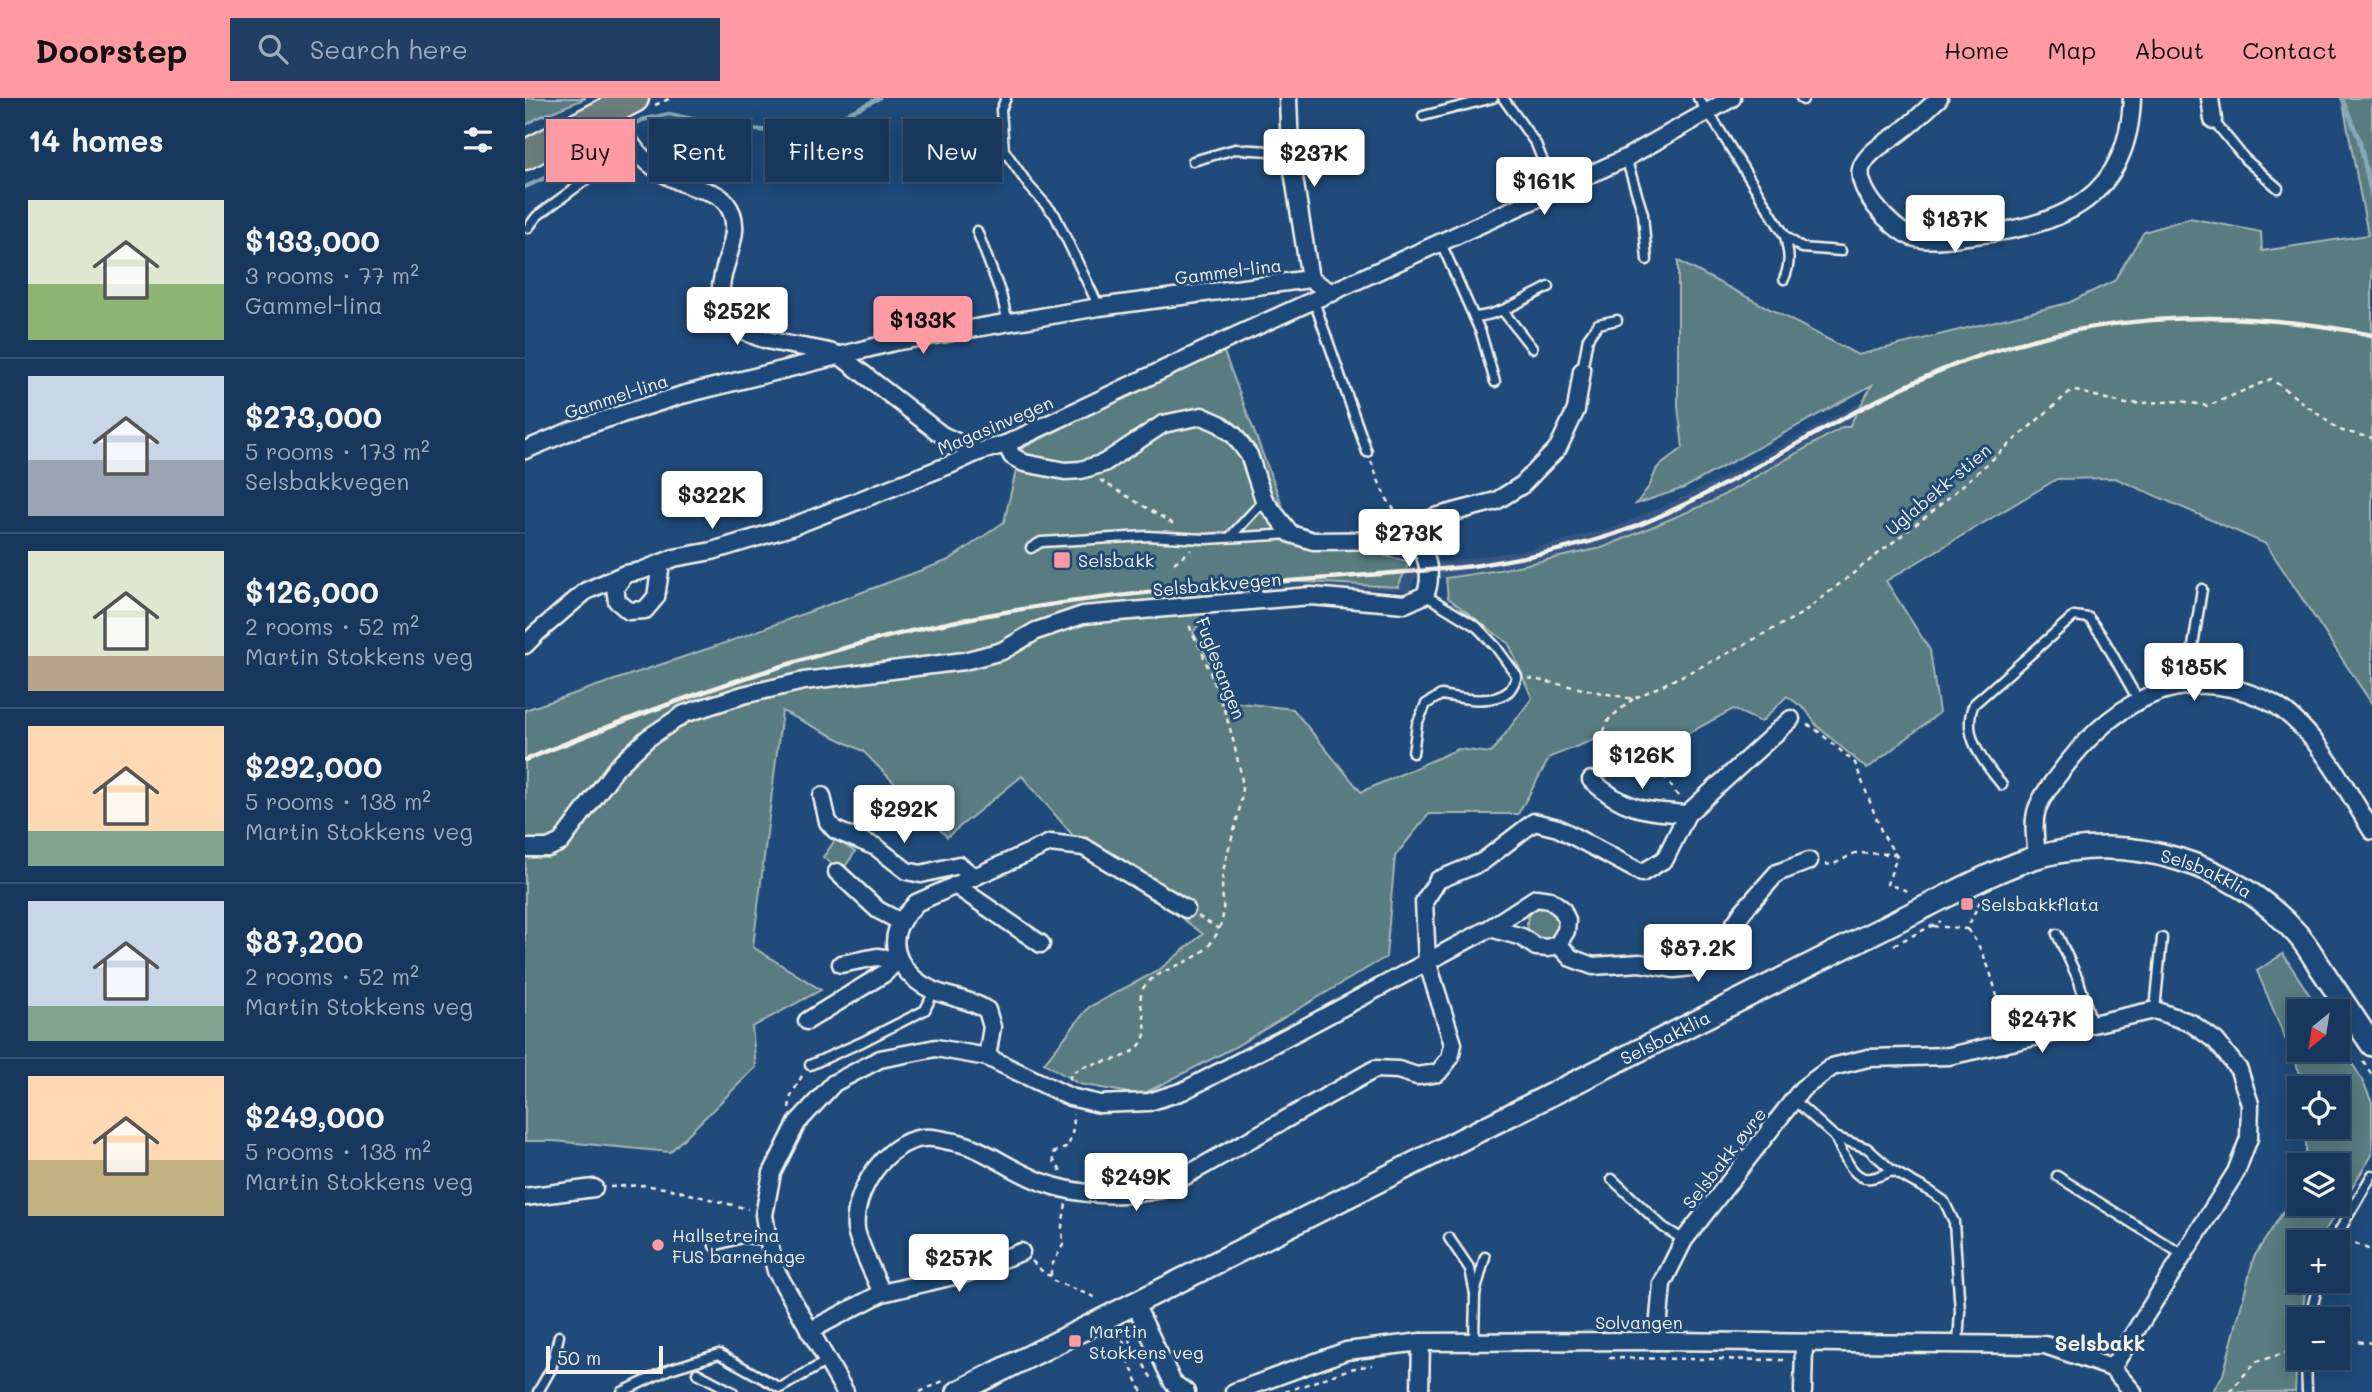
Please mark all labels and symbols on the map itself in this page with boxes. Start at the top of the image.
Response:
pin: $237K [1265,130,1363,189]
pin: $161K [1495,158,1593,217]
pin: $187K [1906,195,2004,255]
street label: Gammel-lina [1173,253,1283,289]
pin: $252K [688,288,786,347]
pin: $133K [874,296,972,356]
street label: Gammel-lina [561,368,671,424]
street label: Magasinvegen [933,390,1057,460]
street label: Uglabekk-stien [1880,438,1996,540]
pin: $322K [663,472,761,531]
pin: $273K [1360,510,1458,569]
place label: Selsbakk [1078,548,1154,572]
marker: Selsbakk [1052,550,1072,570]
street label: Selsbakkvegen [1152,566,1282,602]
street label: Fuglesangen [1191,614,1251,722]
pin: $185K [2145,644,2243,703]
pin: $126K [1593,732,1691,791]
pin: $292K [855,786,953,845]
street label: Selsbakklia [2158,843,2257,903]
place label: Selsbakkflata [1981,892,2099,916]
marker: Selsbakkflata [1959,896,1975,912]
pin: $87.2K [1641,924,1755,984]
pin: $247K [1993,996,2091,1055]
north arrow [2287,999,2350,1062]
street label: Selsbakklia [1616,1005,1714,1070]
street label: Selsbakk øvre [1677,1102,1771,1214]
pin: $249K [1087,1154,1185,1213]
place label: Hallsetreina FUS barnehage [672,1223,806,1268]
pin: $257K [910,1234,1008,1294]
marker: Hallsetreina FUS barnehage [650,1237,666,1253]
street label: Solvangen [1595,1310,1683,1334]
place label: Martin Stokkens veg [1089,1319,1204,1364]
district label: Selsbakk [2055,1329,2145,1356]
marker: Martin Stokkens veg [1067,1333,1083,1349]
scale bar [546,1343,663,1375]

